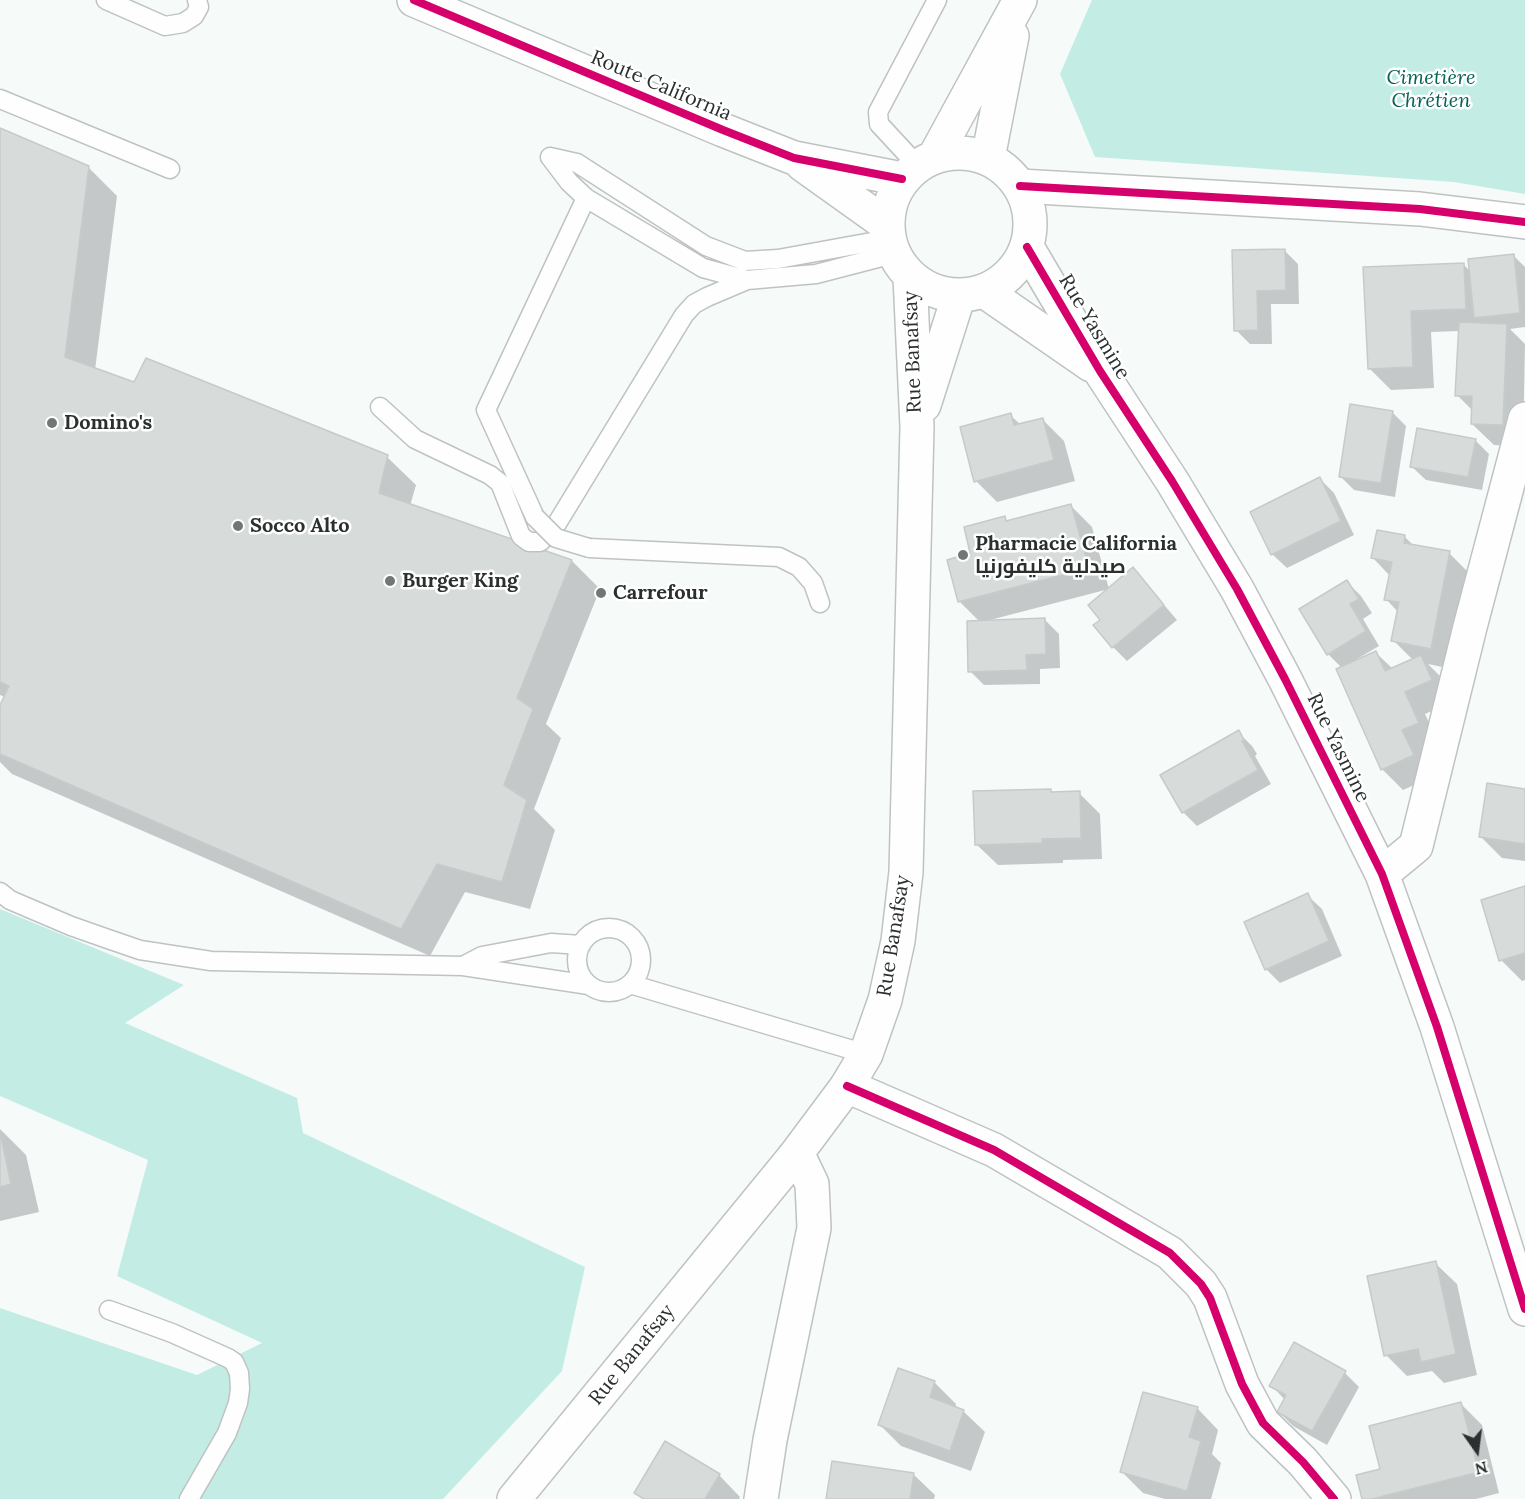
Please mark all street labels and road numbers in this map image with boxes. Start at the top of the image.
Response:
street label: Route California [587,46,735,126]
street label: Rue Yasmine [1053,270,1135,384]
street label: Rue Banafsay [899,290,927,414]
street label: Rue Yasmine [1301,690,1375,806]
street label: Rue Banafsay [873,874,915,998]
street label: Rue Banafsay [584,1300,680,1410]

